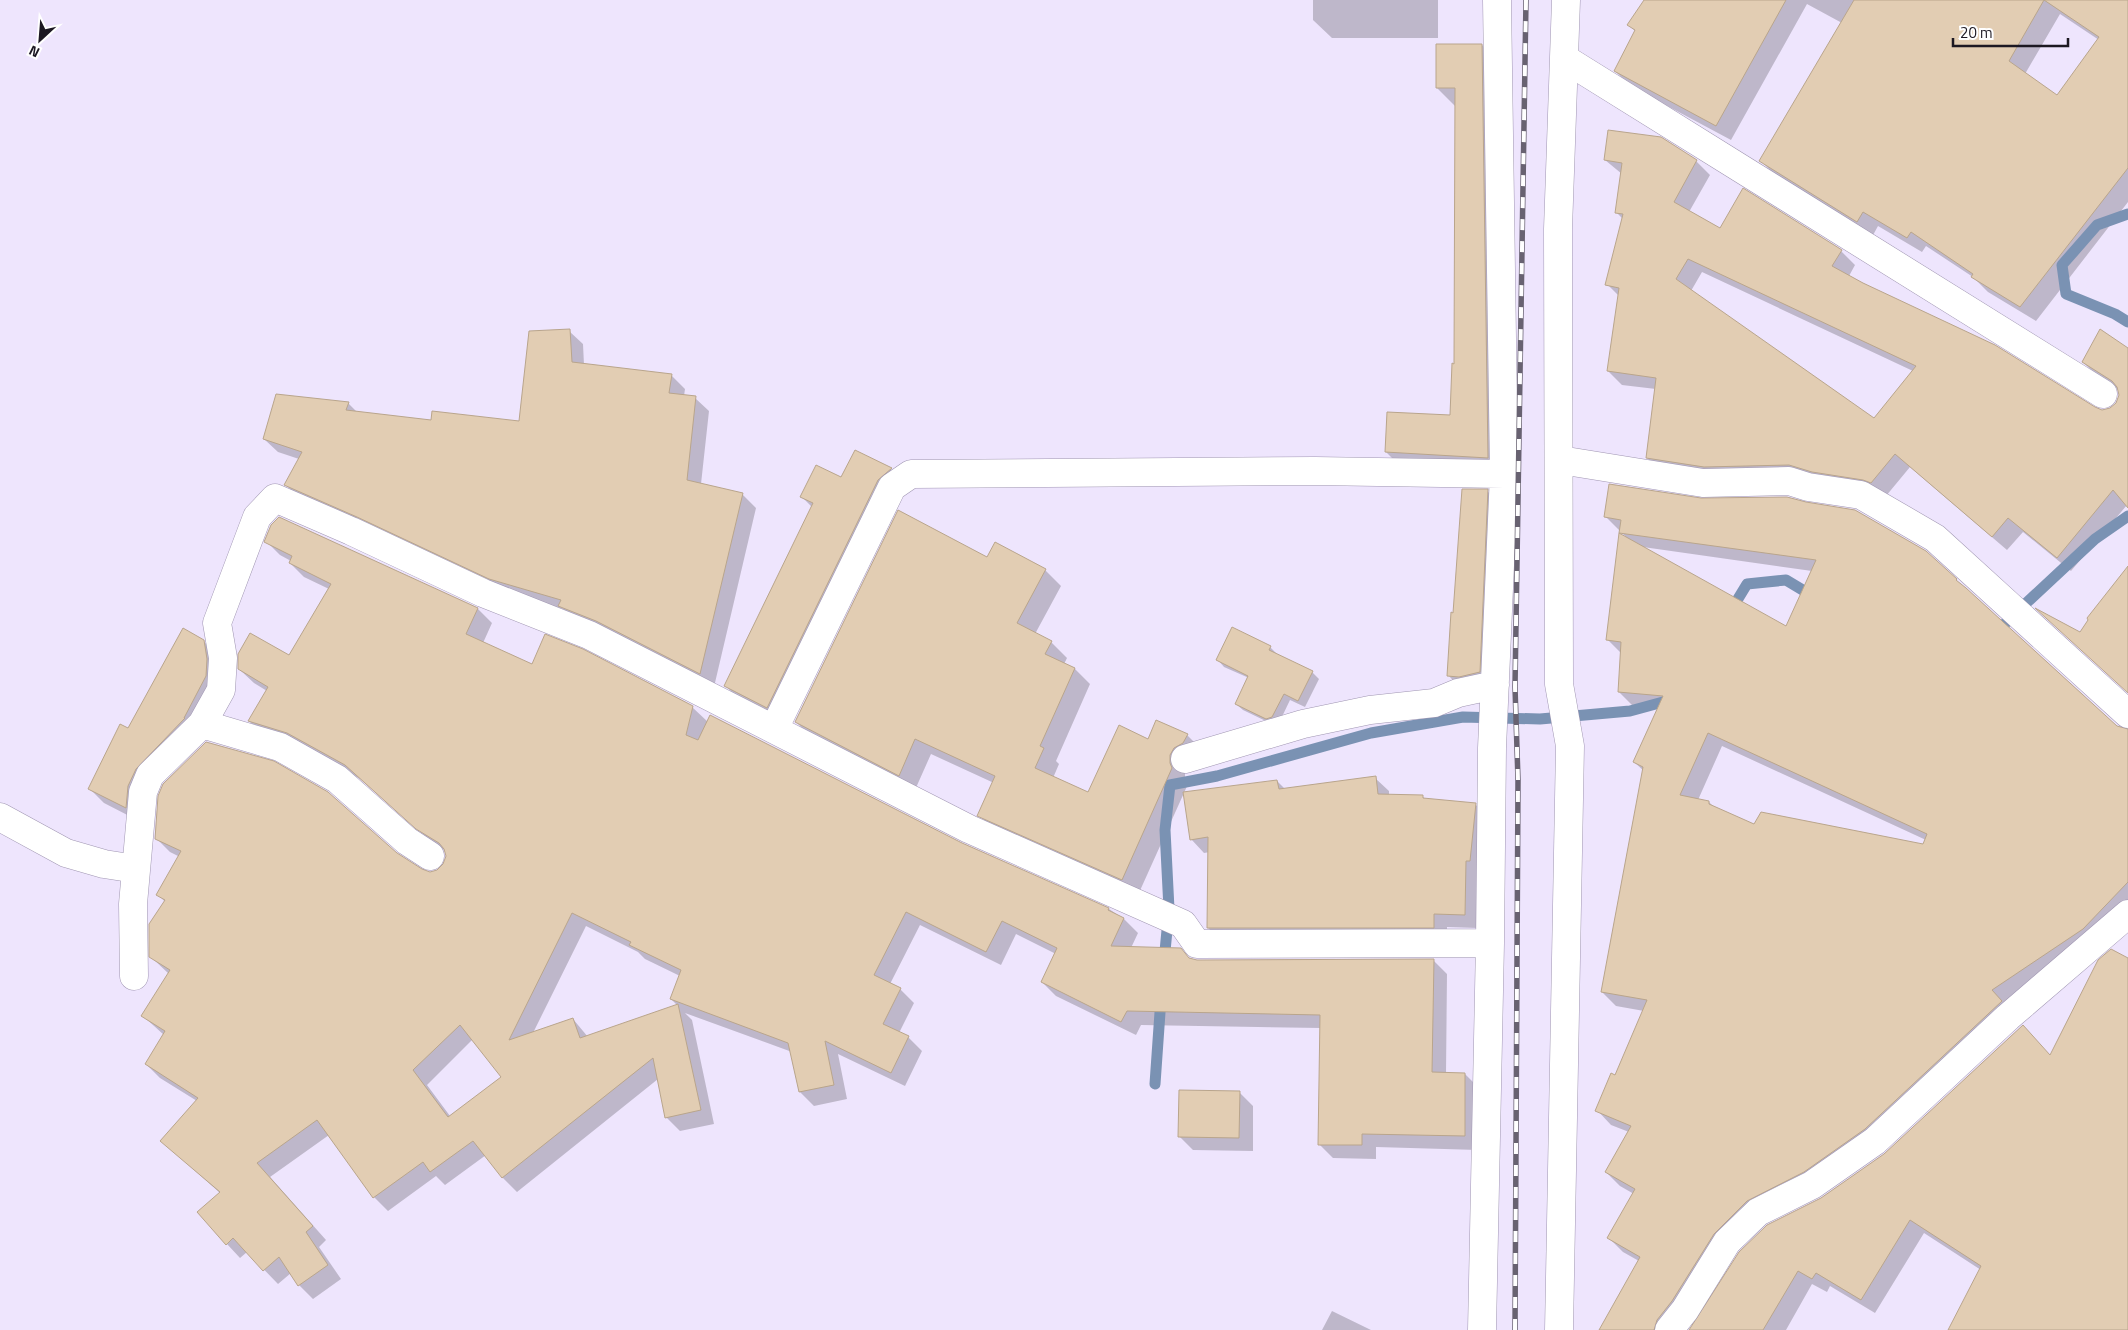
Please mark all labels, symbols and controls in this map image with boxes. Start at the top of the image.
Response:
north arrow [15,15,65,65]
scale bar [1953,15,2068,47]
text: 20 m [1960,21,1993,44]
text: N [25,41,43,64]

